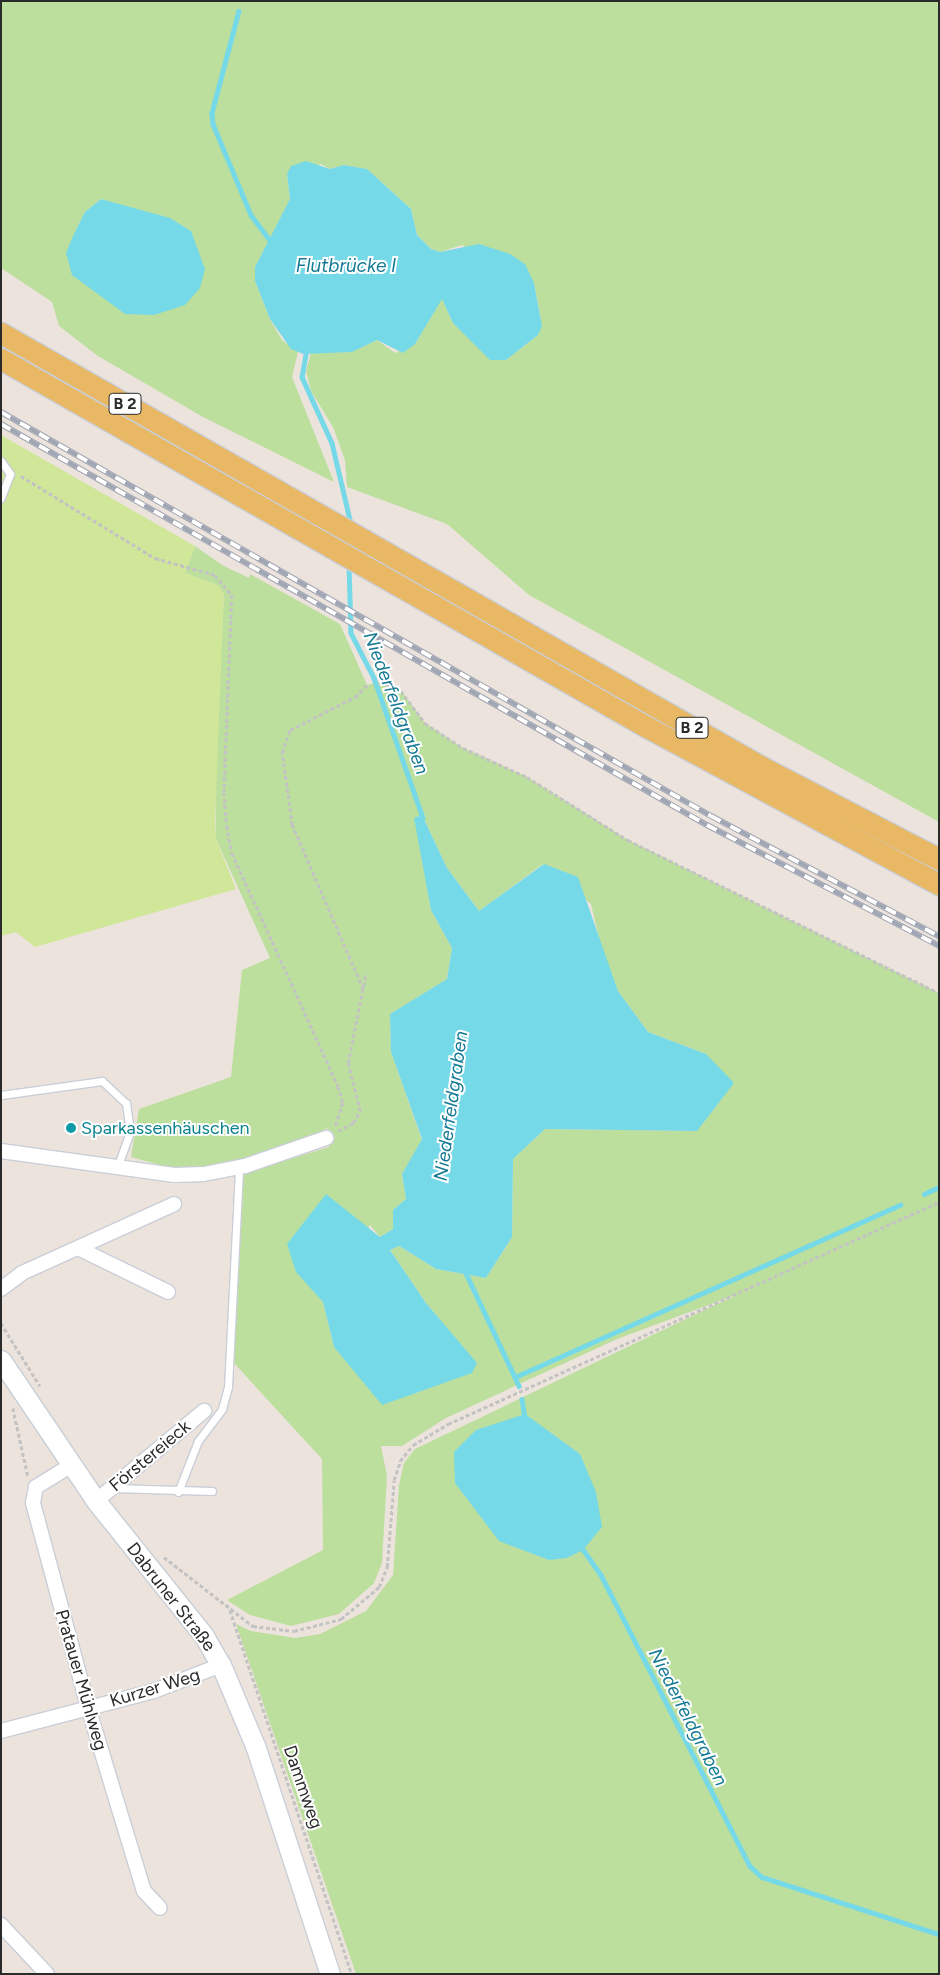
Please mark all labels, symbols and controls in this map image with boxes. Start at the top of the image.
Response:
water label: Flutbrücke I [296,255,396,277]
road number: B 2 [108,390,142,418]
water label: Niederfeldgraben [358,628,434,778]
road number: B 2 [674,714,710,741]
water label: Niederfeldgraben [429,1030,473,1182]
place label: Sparkassenhäuschen [81,1117,250,1139]
marker: Sparkassenhäuschen [65,1122,77,1134]
street label: Förstereieck [105,1416,195,1496]
street label: Dabruner Straße [122,1538,220,1656]
street label: Pratauer Mühlweg [51,1607,111,1753]
water label: Niederfeldgraben [644,1644,732,1790]
street label: Kurzer Weg [107,1664,203,1712]
street label: Dammweg [279,1743,327,1831]

